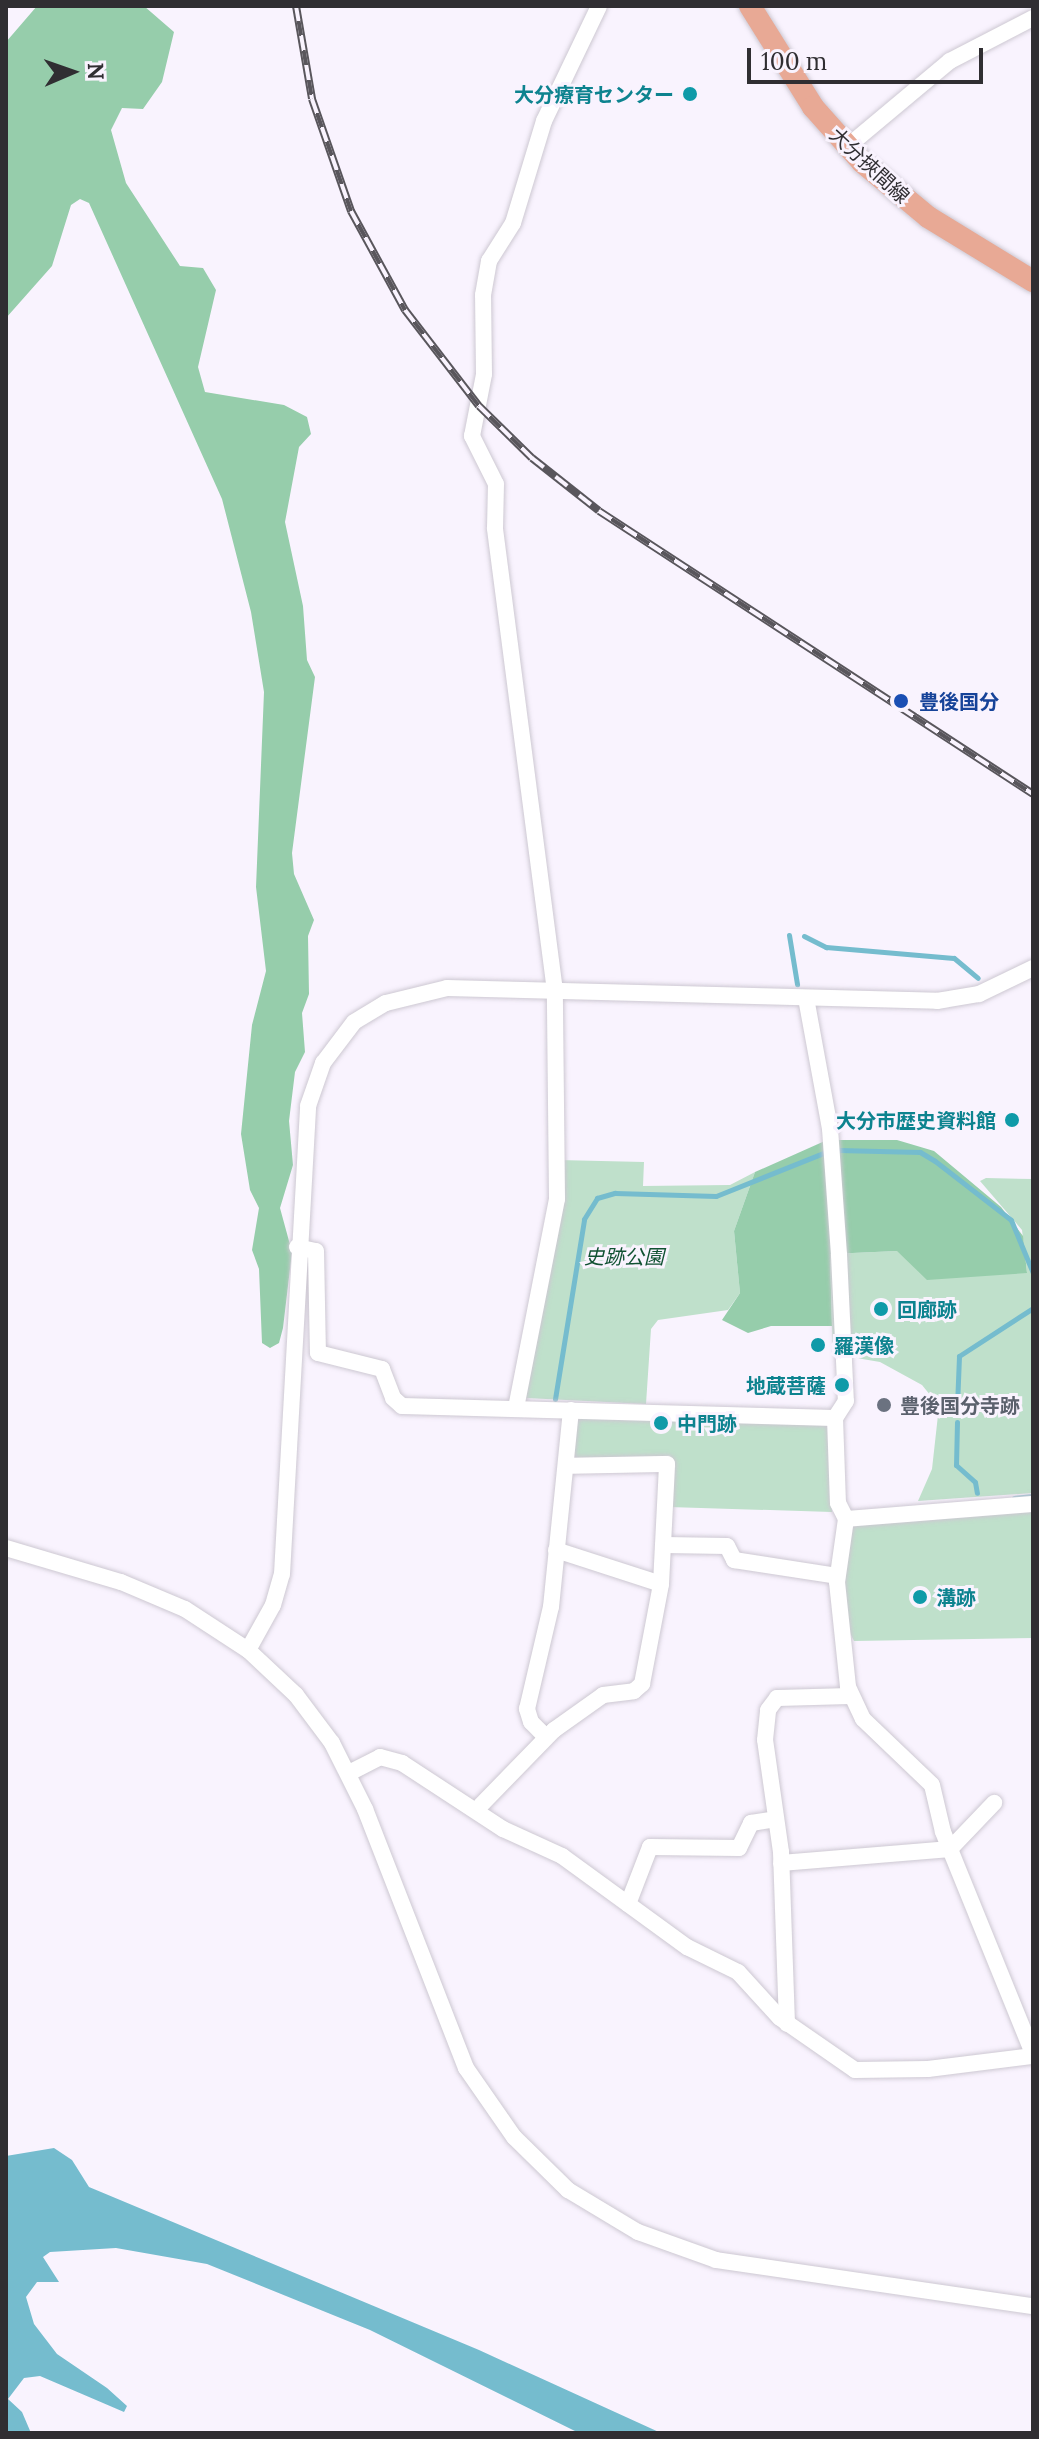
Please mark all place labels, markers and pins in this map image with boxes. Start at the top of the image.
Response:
place label: 大分療育センター [514,82,674,106]
marker: 大分療育センター [681,85,699,103]
place label: 豊後国分 [919,689,999,713]
marker: 豊後国分 [890,690,912,712]
place label: 大分市歴史資料館 [836,1108,996,1132]
marker: 大分市歴史資料館 [1003,1111,1021,1129]
place label: 回廊跡 [897,1297,957,1321]
marker: 回廊跡 [872,1300,890,1318]
place label: 羅漢像 [834,1333,894,1357]
marker: 羅漢像 [809,1336,827,1354]
place label: 地蔵菩薩 [746,1373,826,1397]
marker: 地蔵菩薩 [833,1376,851,1394]
place label: 豊後国分寺跡 [900,1393,1020,1417]
marker: 豊後国分寺跡 [875,1396,893,1414]
place label: 中門跡 [677,1411,737,1435]
marker: 中門跡 [652,1414,670,1432]
place label: 溝跡 [936,1585,976,1609]
marker: 溝跡 [911,1588,929,1606]

